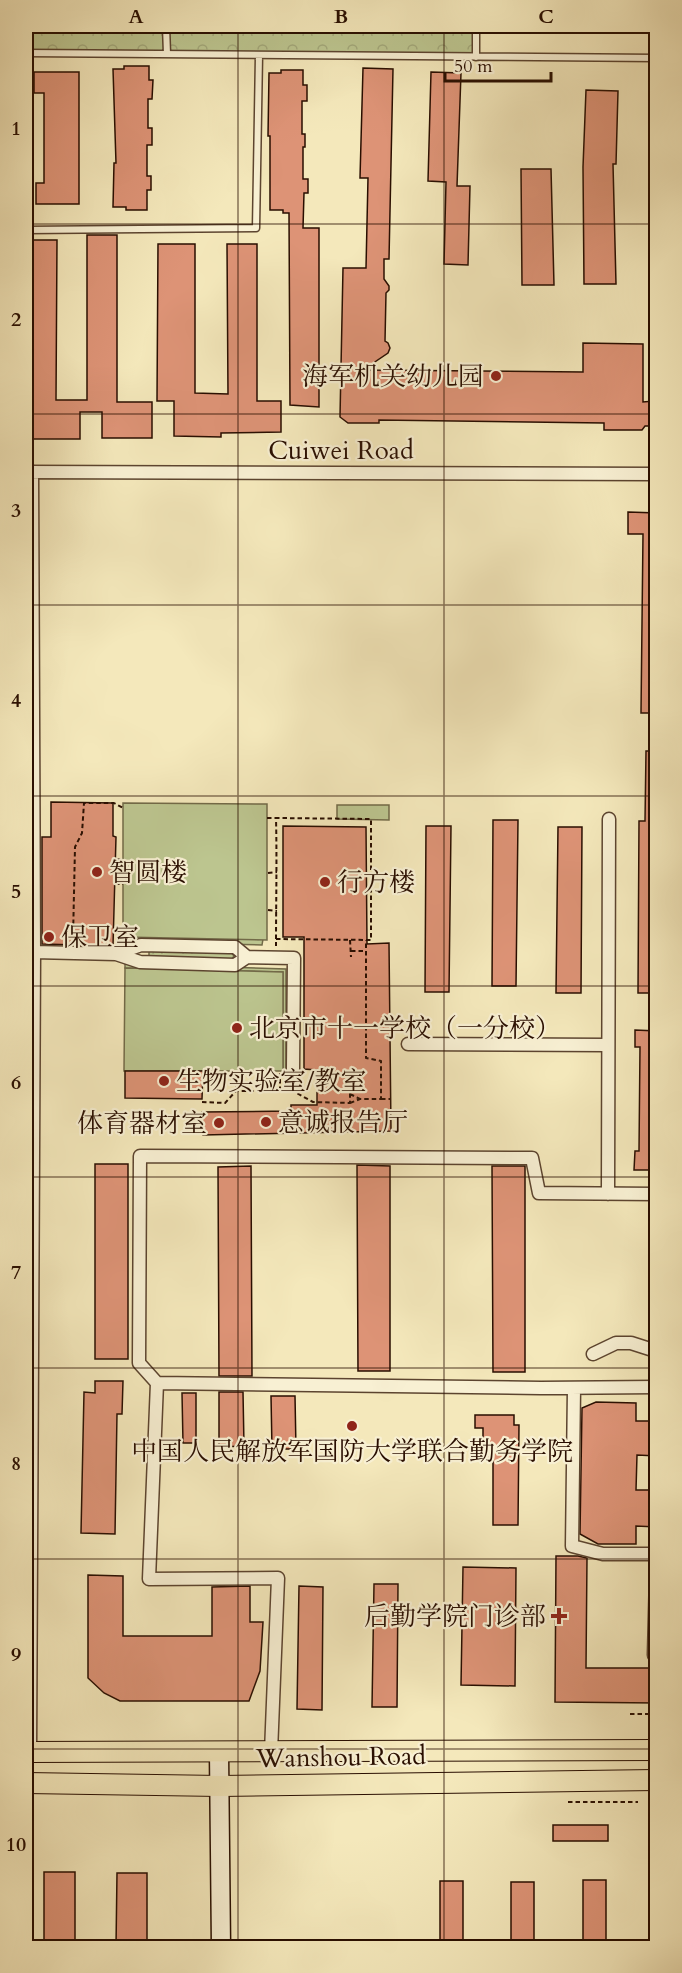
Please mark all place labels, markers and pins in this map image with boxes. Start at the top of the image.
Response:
place label: 海军机关幼儿园 [302,359,484,394]
marker: 海军机关幼儿园 [489,369,503,383]
place label: 智圆楼 [109,855,187,890]
marker: 智圆楼 [90,865,104,879]
place label: 行方楼 [337,865,415,900]
marker: 行方楼 [318,875,332,889]
place label: 保卫室 [61,920,139,955]
marker: 保卫室 [42,930,56,944]
place label: 北京市十一学校（一分校） [249,1011,561,1046]
marker: 北京市十一学校（一分校） [230,1021,244,1035]
place label: 生物实验室/教室 [176,1064,366,1099]
marker: 生物实验室/教室 [157,1074,171,1088]
place label: 意诚报告厅 [278,1105,408,1140]
place label: 体育器材室 [77,1106,207,1141]
marker: 意诚报告厅 [259,1115,273,1129]
marker: 体育器材室 [212,1116,226,1130]
marker: 中国人民解放军国防大学联合勤务学院 [345,1419,359,1433]
place label: 中国人民解放军国防大学联合勤务学院 [131,1434,573,1469]
place label: 后勤学院门诊部 [364,1599,546,1634]
marker: 后勤学院门诊部 [550,1607,568,1625]

